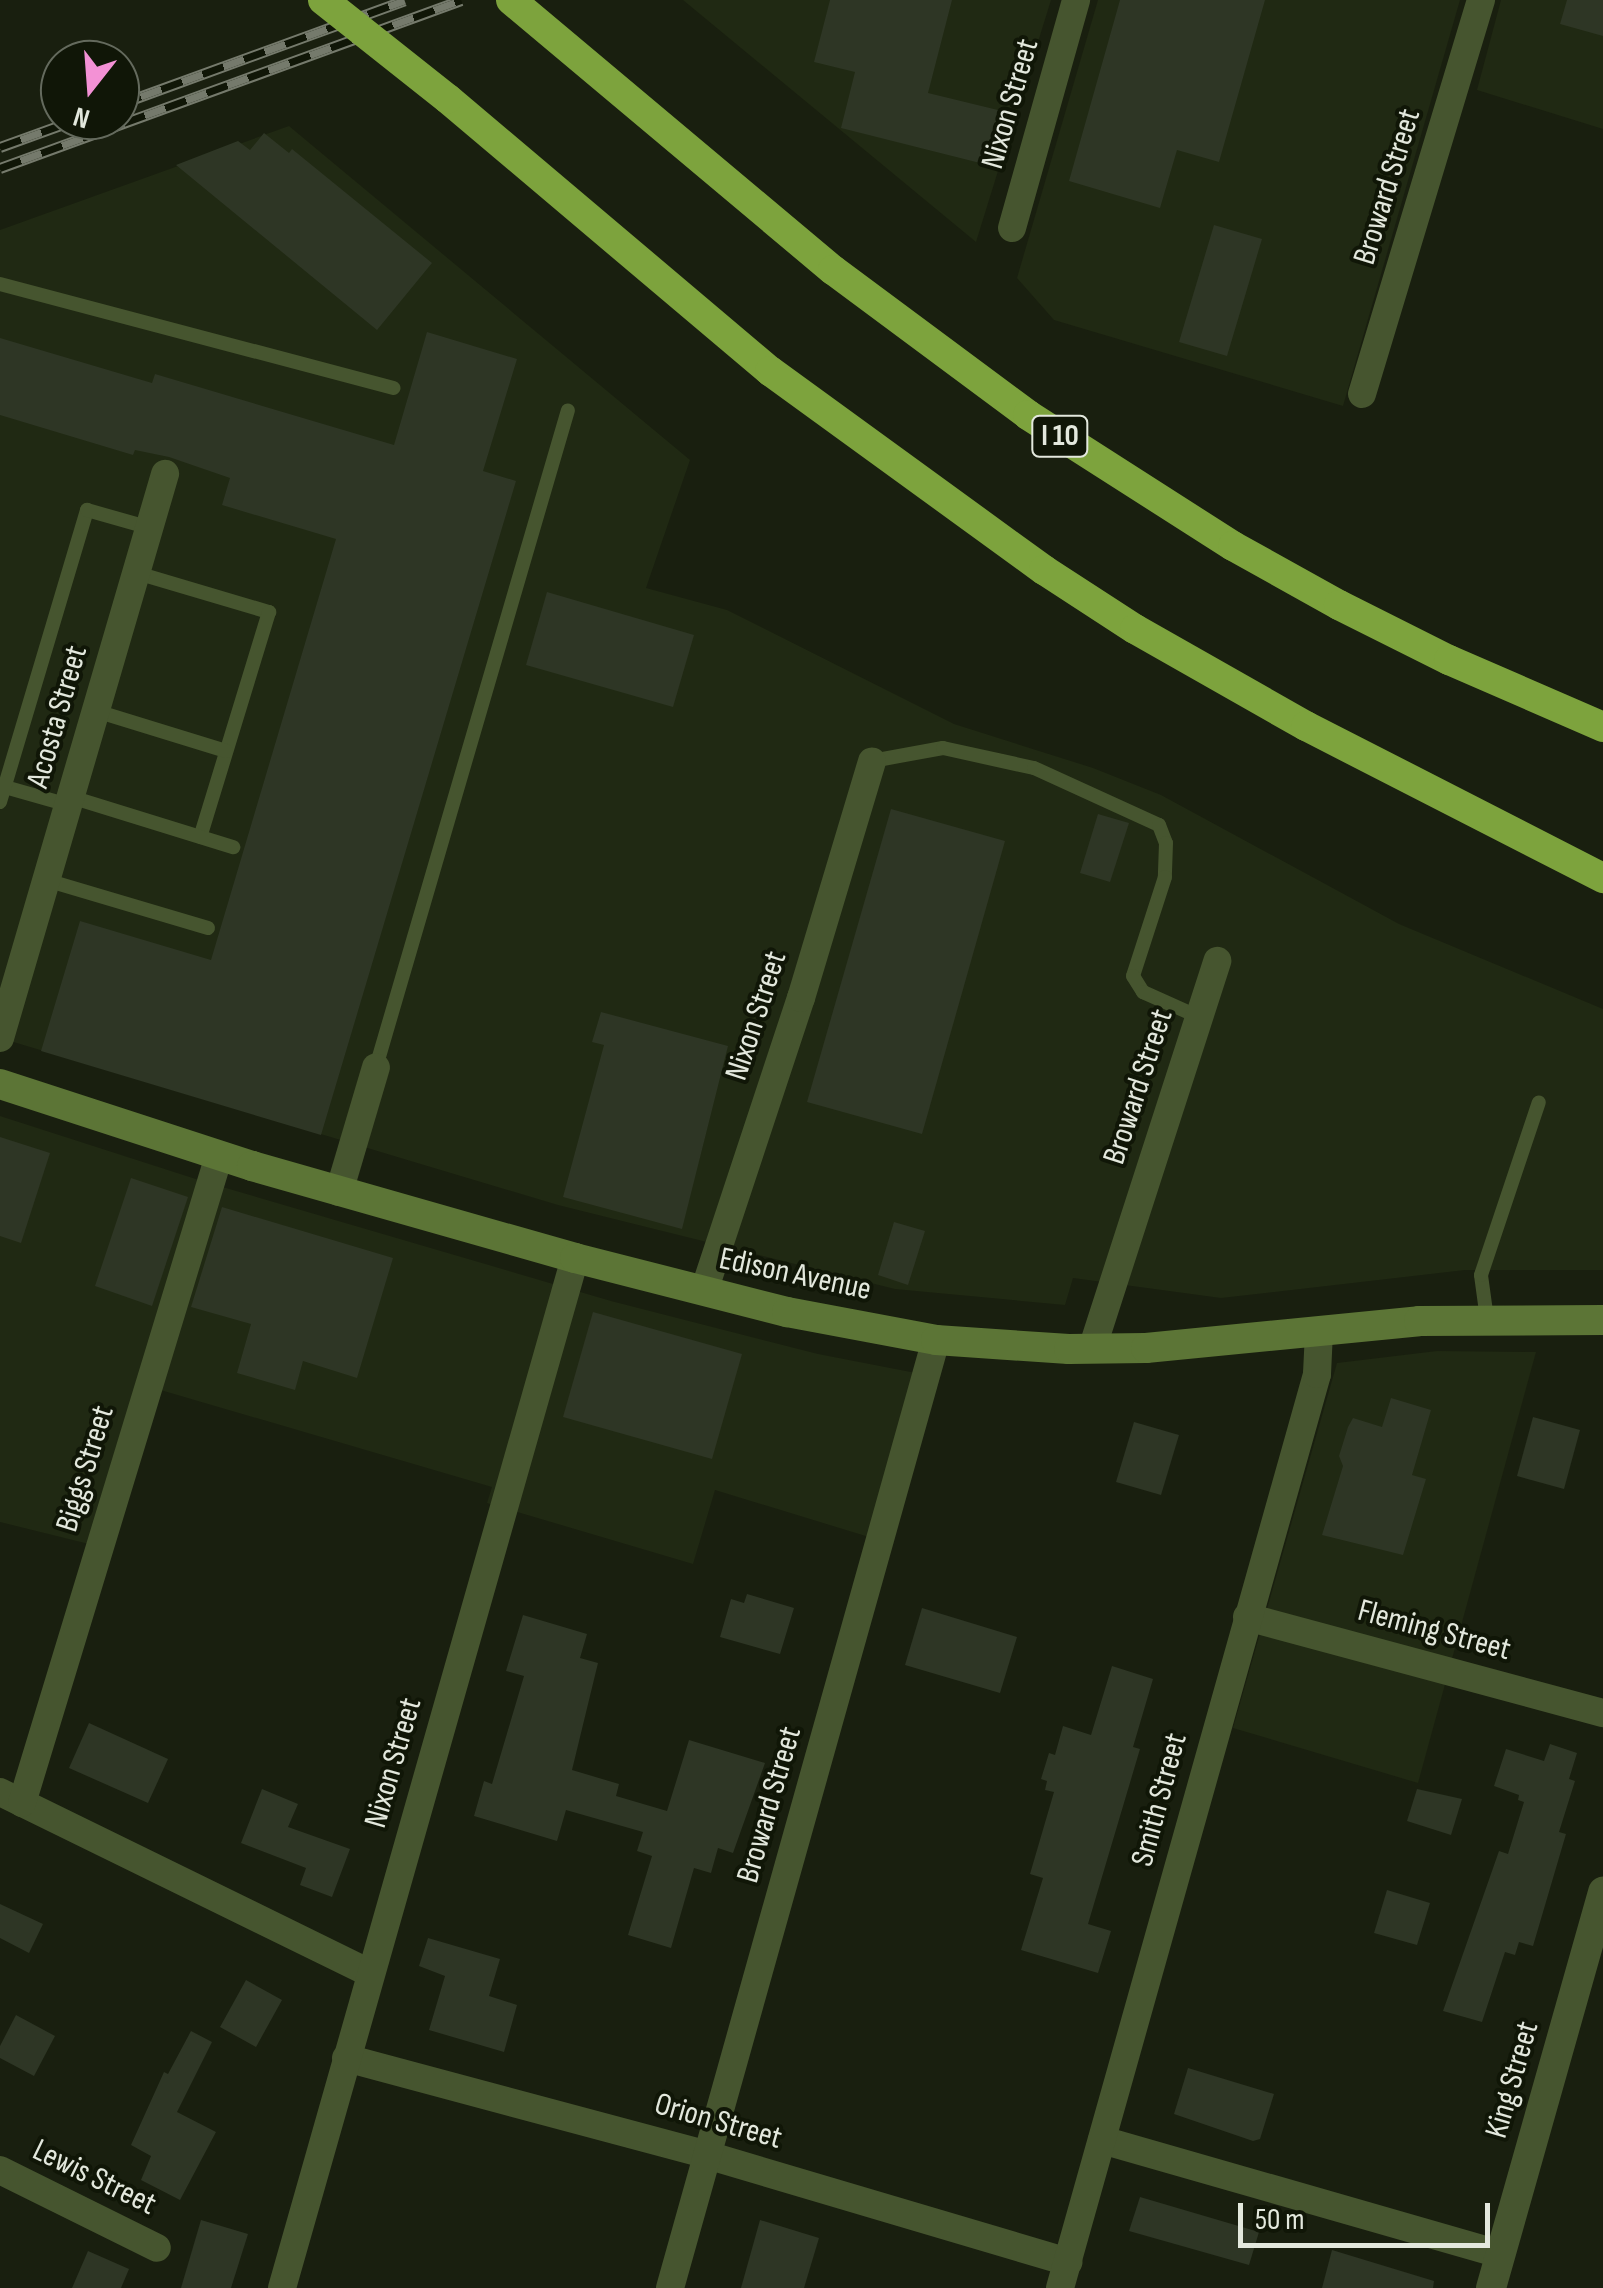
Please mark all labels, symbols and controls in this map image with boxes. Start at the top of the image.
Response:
street label: Nixon Street [974,35,1048,173]
north arrow [40,40,140,140]
text: N [70,99,94,135]
street label: Broward Street [1346,105,1430,269]
road number: I 10 [1030,411,1090,461]
street label: Acosta Street [19,641,97,793]
street label: Nixon Street [718,947,796,1085]
street label: Broward Street [1096,1005,1182,1169]
street label: Edison Avenue [716,1240,874,1310]
street label: Biggs Street [49,1401,123,1537]
street label: Fleming Street [1353,1592,1515,1670]
street label: Nixon Street [357,1694,431,1832]
street label: Broward Street [729,1723,811,1887]
street label: Smith Street [1124,1729,1196,1871]
street label: King Street [1478,2017,1548,2143]
street label: Orion Street [650,2086,786,2158]
street label: Lewis Street [26,2132,162,2224]
scale bar [1243,2183,1496,2245]
text: 50 m [1255,2202,1304,2238]

